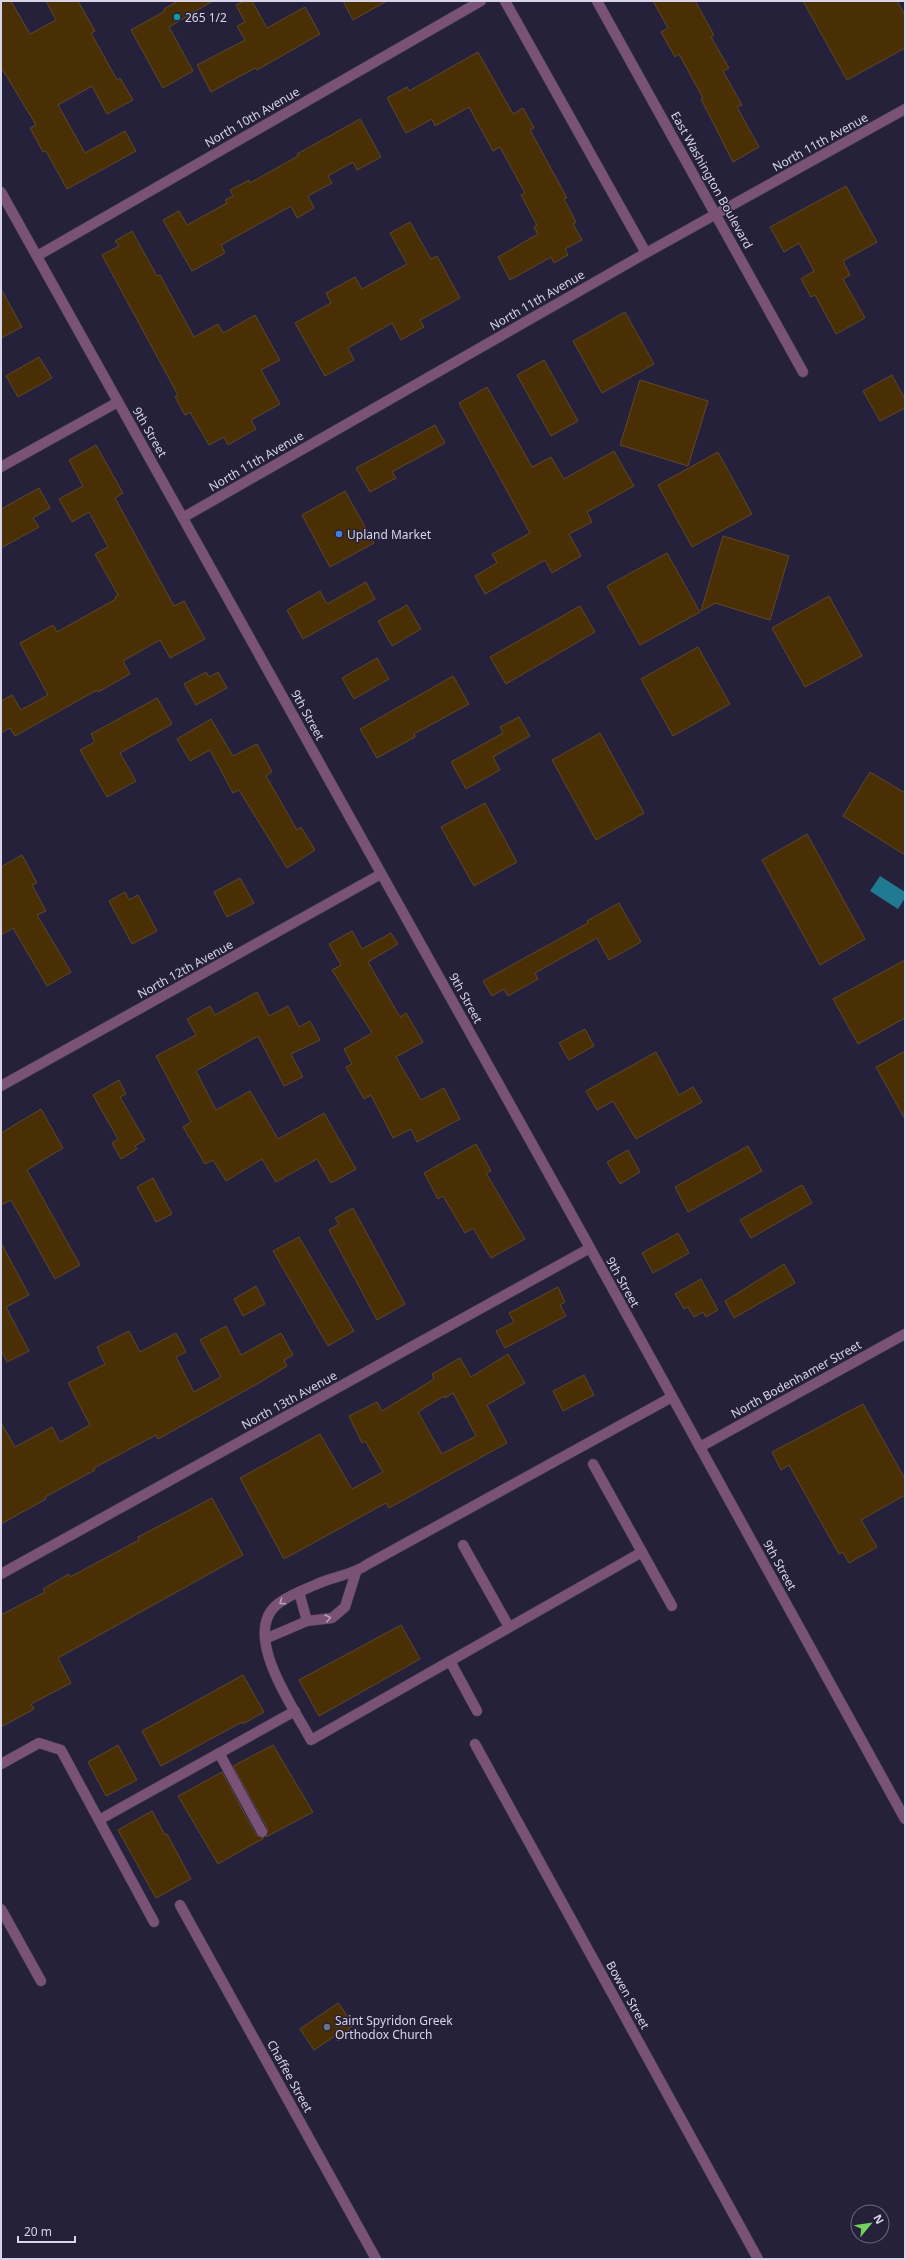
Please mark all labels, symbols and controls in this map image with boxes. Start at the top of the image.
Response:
place label: 265 1/2 [185,9,227,26]
marker: 265 1/2 [172,12,182,22]
street label: North 10th Avenue [201,83,303,151]
street label: East Washington Boulevard [667,108,757,252]
street label: North 11th Avenue [769,109,871,175]
street label: North 11th Avenue [486,266,588,334]
street label: 9th Street [129,404,172,461]
street label: North 11th Avenue [205,427,307,495]
place label: Upland Market [347,526,432,543]
marker: Upland Market [334,529,344,539]
street label: 9th Street [287,687,329,744]
street label: North 12th Avenue [134,936,236,1002]
street label: 9th Street [445,970,487,1027]
street label: 9th Street [602,1254,644,1311]
street label: North Bodenhamer Street [728,1336,865,1422]
street label: North 13th Avenue [238,1367,340,1433]
street label: 9th Street [759,1537,801,1594]
one-way arrow [279,1597,286,1605]
one-way arrow [324,1614,331,1623]
street label: Bowen Street [602,1958,654,2033]
place label: Saint Spyridon Greek Orthodox Church [335,2012,453,2043]
marker: Saint Spyridon Greek Orthodox Church [322,2022,332,2032]
street label: Chaffee Street [263,2037,317,2116]
north arrow [850,2204,890,2244]
text: N [870,2211,888,2226]
scale bar [18,2218,75,2244]
text: 20 m [24,2223,52,2240]

